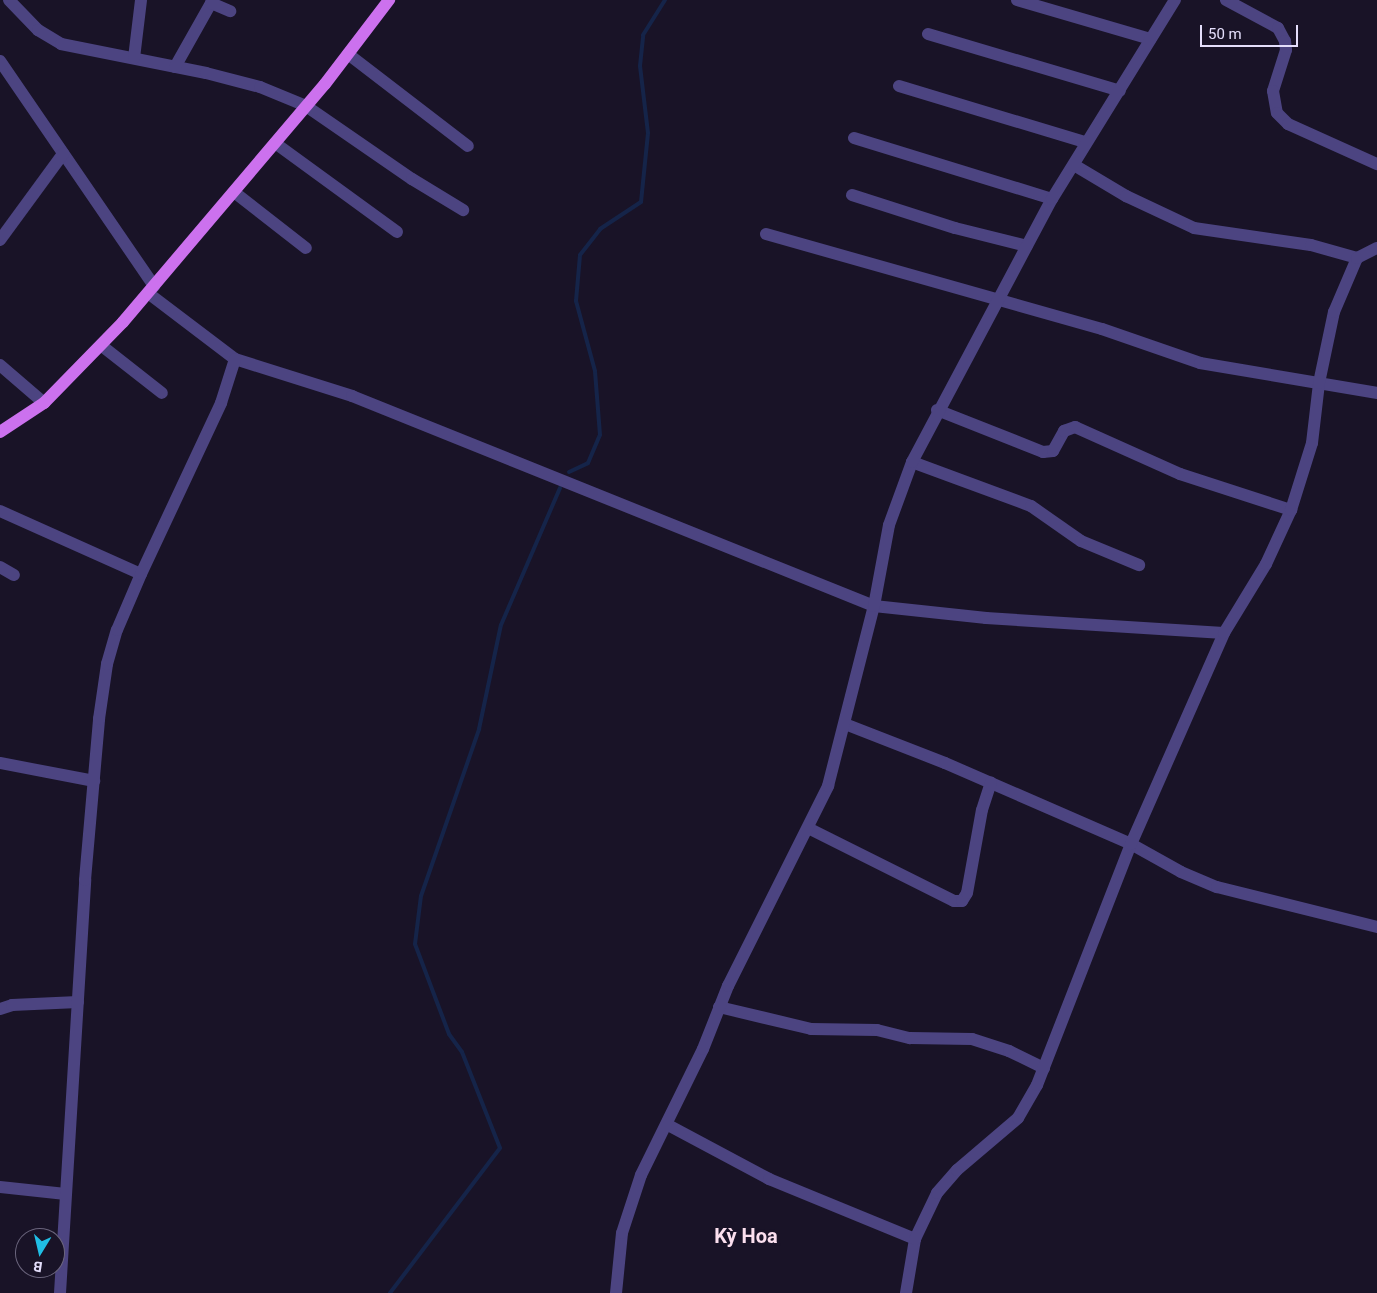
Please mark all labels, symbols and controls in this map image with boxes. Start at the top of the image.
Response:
scale bar [1202,15,1300,47]
text: 50 m [1208,25,1242,43]
district label: Kỳ Hoa [714,1224,778,1248]
north arrow [15,1228,65,1278]
text: B [32,1258,43,1275]

